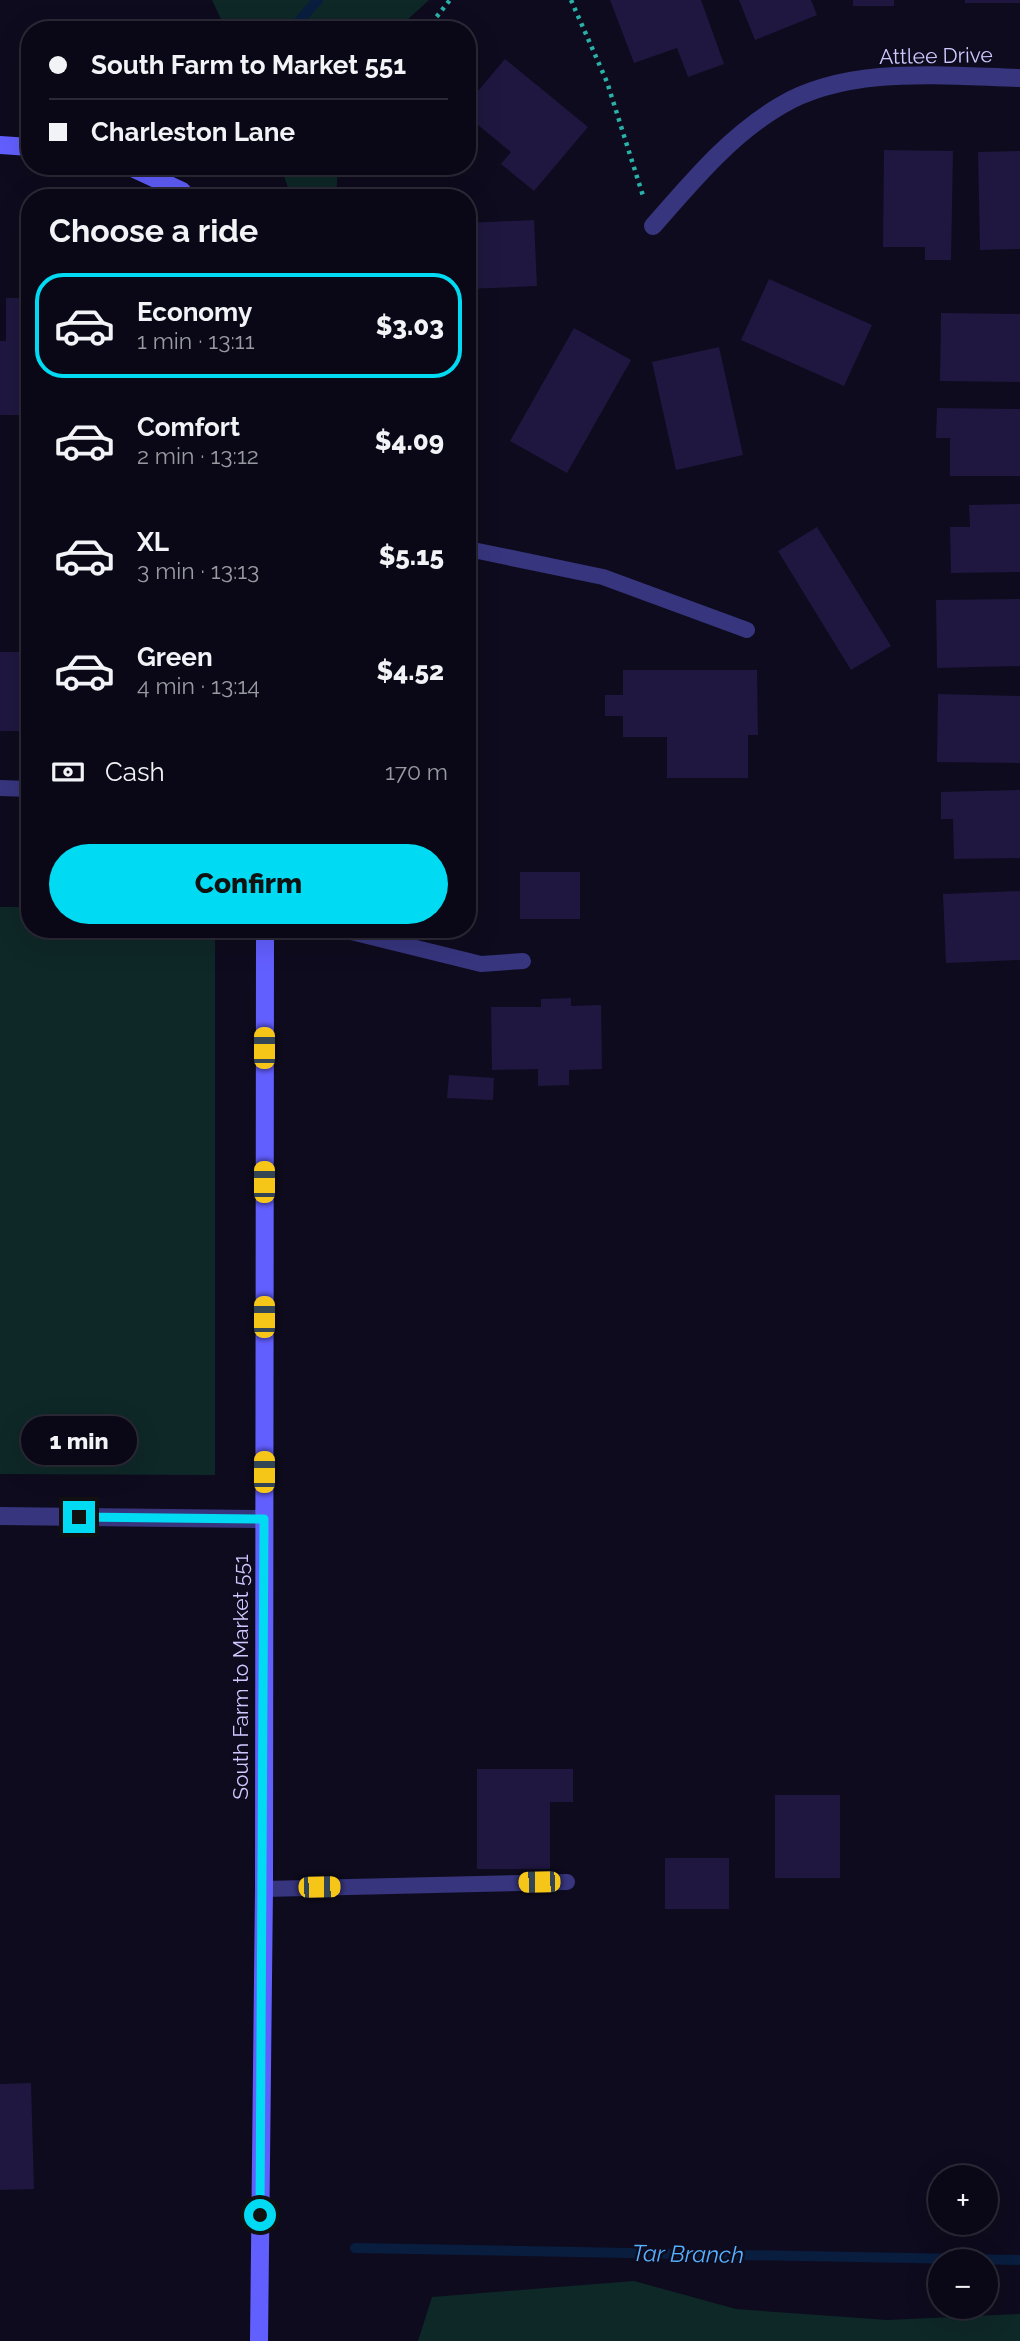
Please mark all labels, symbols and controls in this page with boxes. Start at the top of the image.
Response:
street label: Attlee Drive [879,42,993,69]
text: South Farm to Market 551 [91,50,406,80]
text: Charleston Lane [91,117,295,147]
text: Choose a ride [49,212,258,249]
icon: car [53,294,116,357]
text: Economy [137,297,252,327]
text: $3.03 [376,311,444,341]
text: 1 min · 13:11 [137,327,254,354]
icon: car [53,409,116,472]
text: Comfort [137,412,240,442]
text: $4.09 [375,426,444,456]
text: 2 min · 13:12 [137,442,259,469]
icon: car [53,524,116,587]
text: XL [137,527,169,557]
text: $5.15 [379,541,444,571]
text: 3 min · 13:13 [137,557,259,584]
icon: car [53,639,116,702]
text: Green [137,642,213,672]
text: $4.52 [377,656,444,686]
text: 4 min · 13:14 [137,672,260,699]
icon: cash [49,753,87,791]
text: Cash [105,757,165,787]
text: 170 m [385,758,448,785]
button: Confirm [49,844,448,924]
car [254,1027,275,1069]
car [254,1161,275,1203]
car [254,1296,275,1338]
callout: 1 min [21,1416,137,1464]
text: 1 min [49,1427,109,1454]
car [254,1451,275,1493]
route end [63,1501,95,1533]
street label: South Farm to Market 551 [228,1554,253,1800]
car [518,1871,561,1893]
car [298,1876,341,1898]
map controls [928,2165,998,2319]
button: + [928,2165,998,2235]
route start [244,2199,276,2231]
water label: Tar Branch [632,2239,744,2268]
button: − [928,2249,998,2319]

